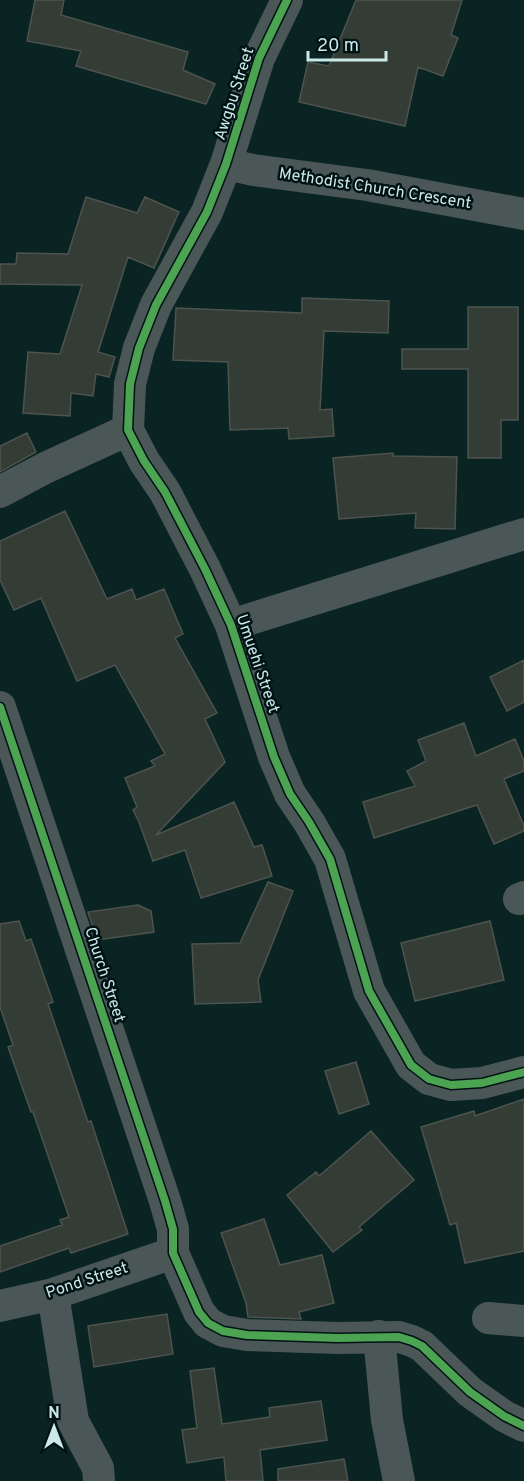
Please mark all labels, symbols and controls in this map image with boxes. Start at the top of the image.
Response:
scale bar [308,24,386,62]
text: 20 m [317,35,359,58]
street label: Awgbu Street [211,45,259,143]
street label: Methodist Church Crescent [277,164,473,214]
street label: Umuehi Street [231,612,283,716]
street label: Church Street [79,925,129,1025]
street label: Pond Street [43,1258,131,1304]
north arrow [24,1397,84,1457]
text: N [48,1404,60,1424]

